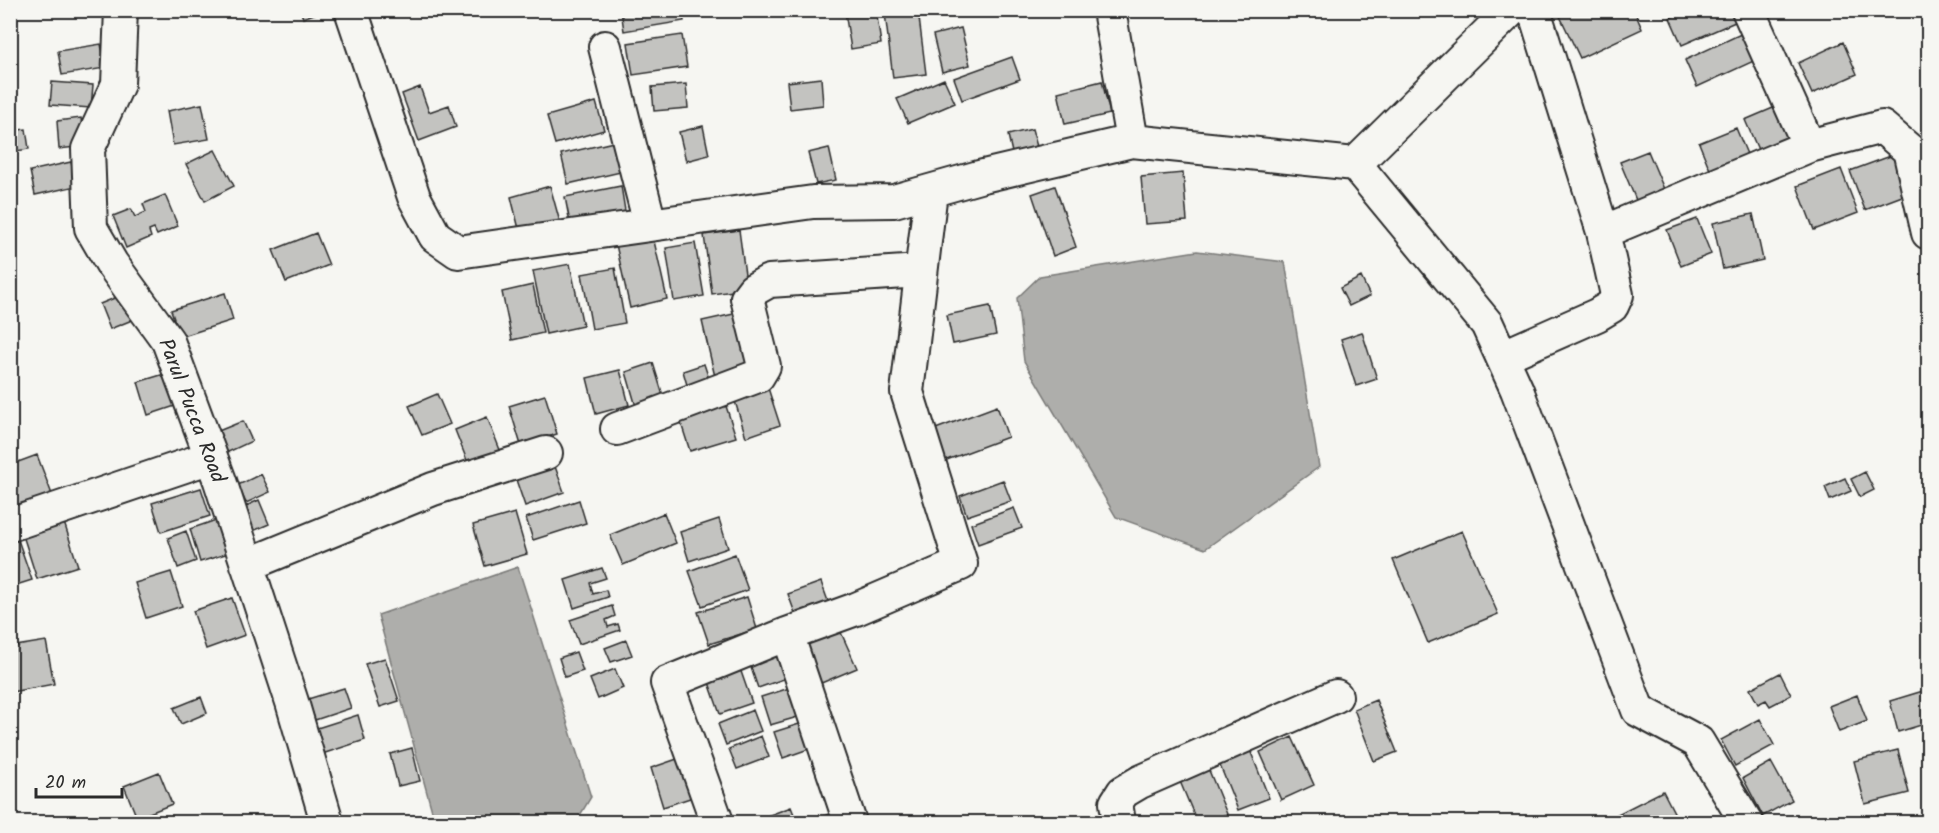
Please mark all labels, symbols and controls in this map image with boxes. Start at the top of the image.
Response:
street label: Parul Pucca Road [148,334,234,489]
scale bar [36,761,122,799]
text: 20 m [45,769,86,798]

